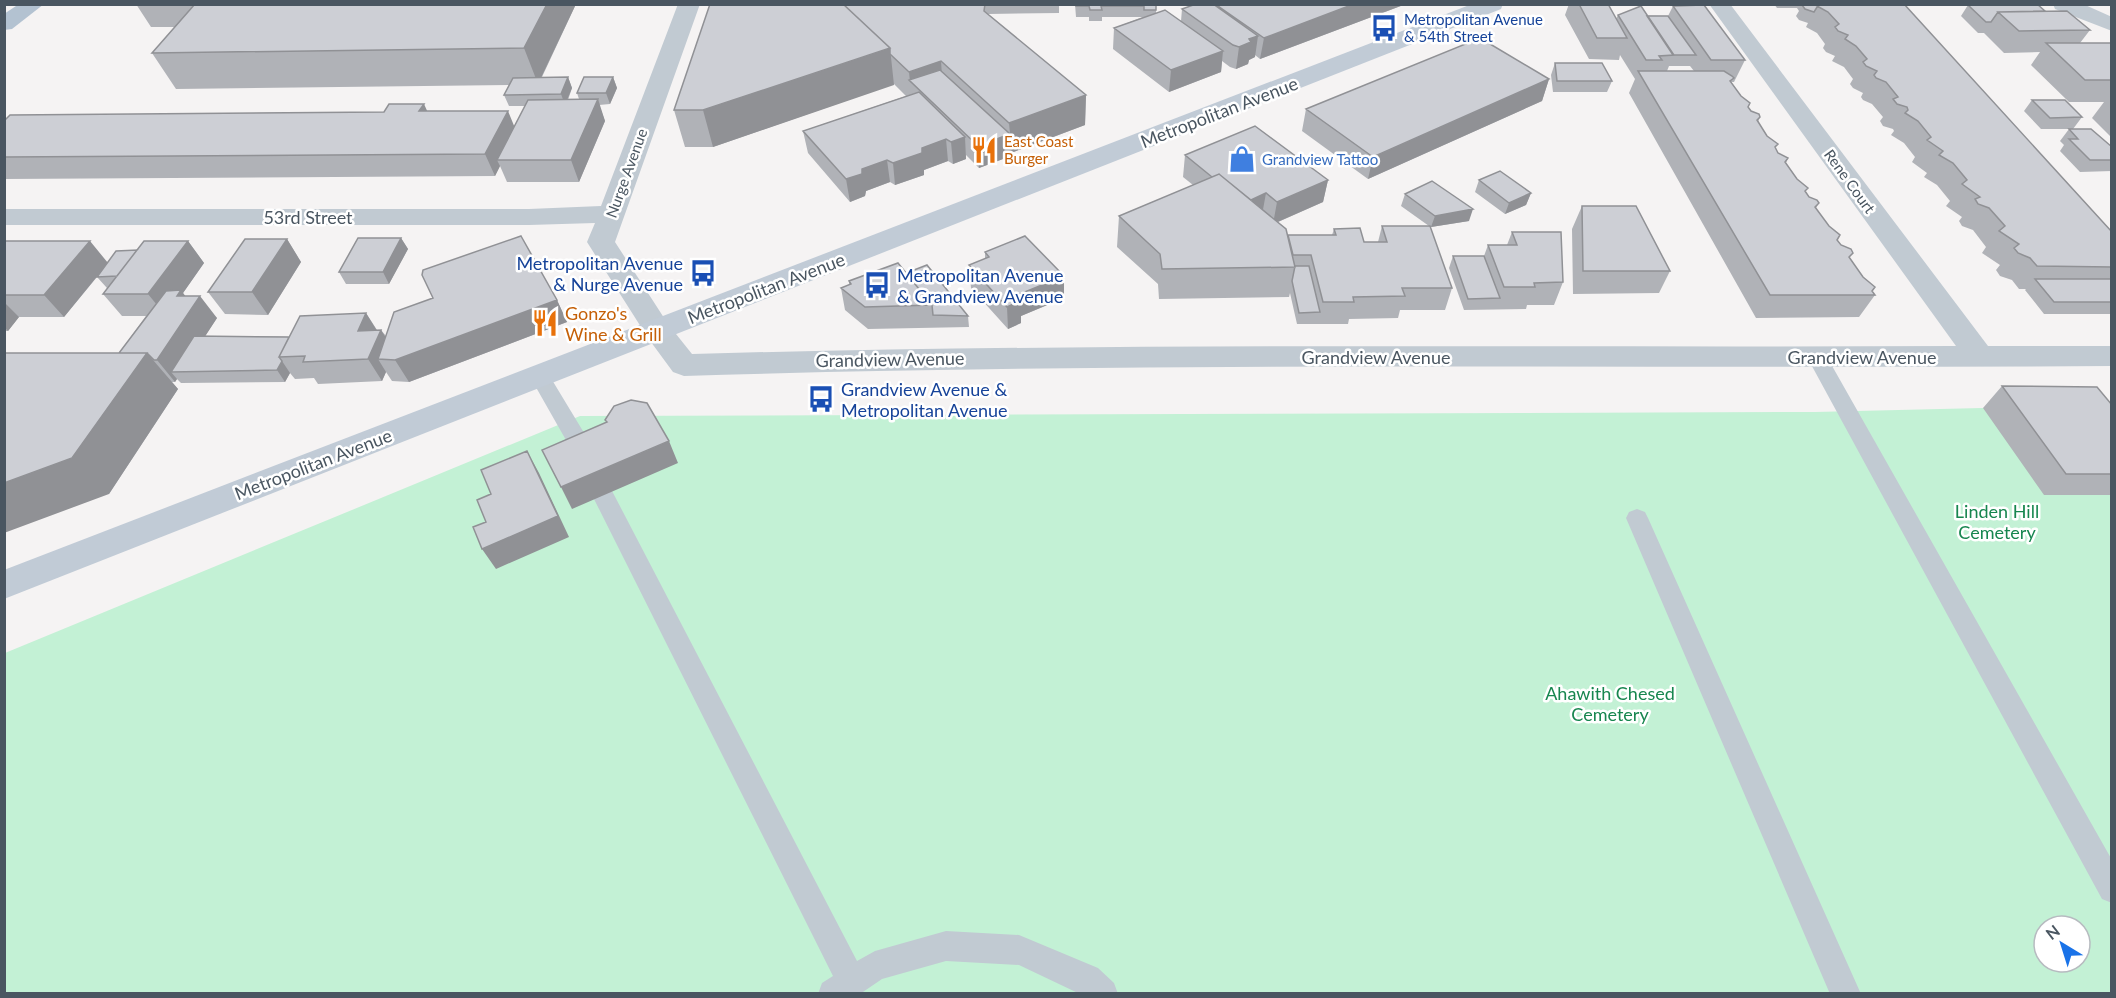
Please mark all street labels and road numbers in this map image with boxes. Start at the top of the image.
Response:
street label: Metropolitan Avenue [1137,72,1301,152]
street label: Nurge Avenue [602,126,650,220]
street label: Rene Court [1821,146,1880,217]
street label: 53rd Street [263,206,353,228]
street label: Metropolitan Avenue [684,248,848,328]
street label: Grandview Avenue [1302,346,1450,368]
street label: Grandview Avenue [1788,346,1936,368]
street label: Grandview Avenue [815,347,965,371]
street label: Metropolitan Avenue [231,424,395,504]

